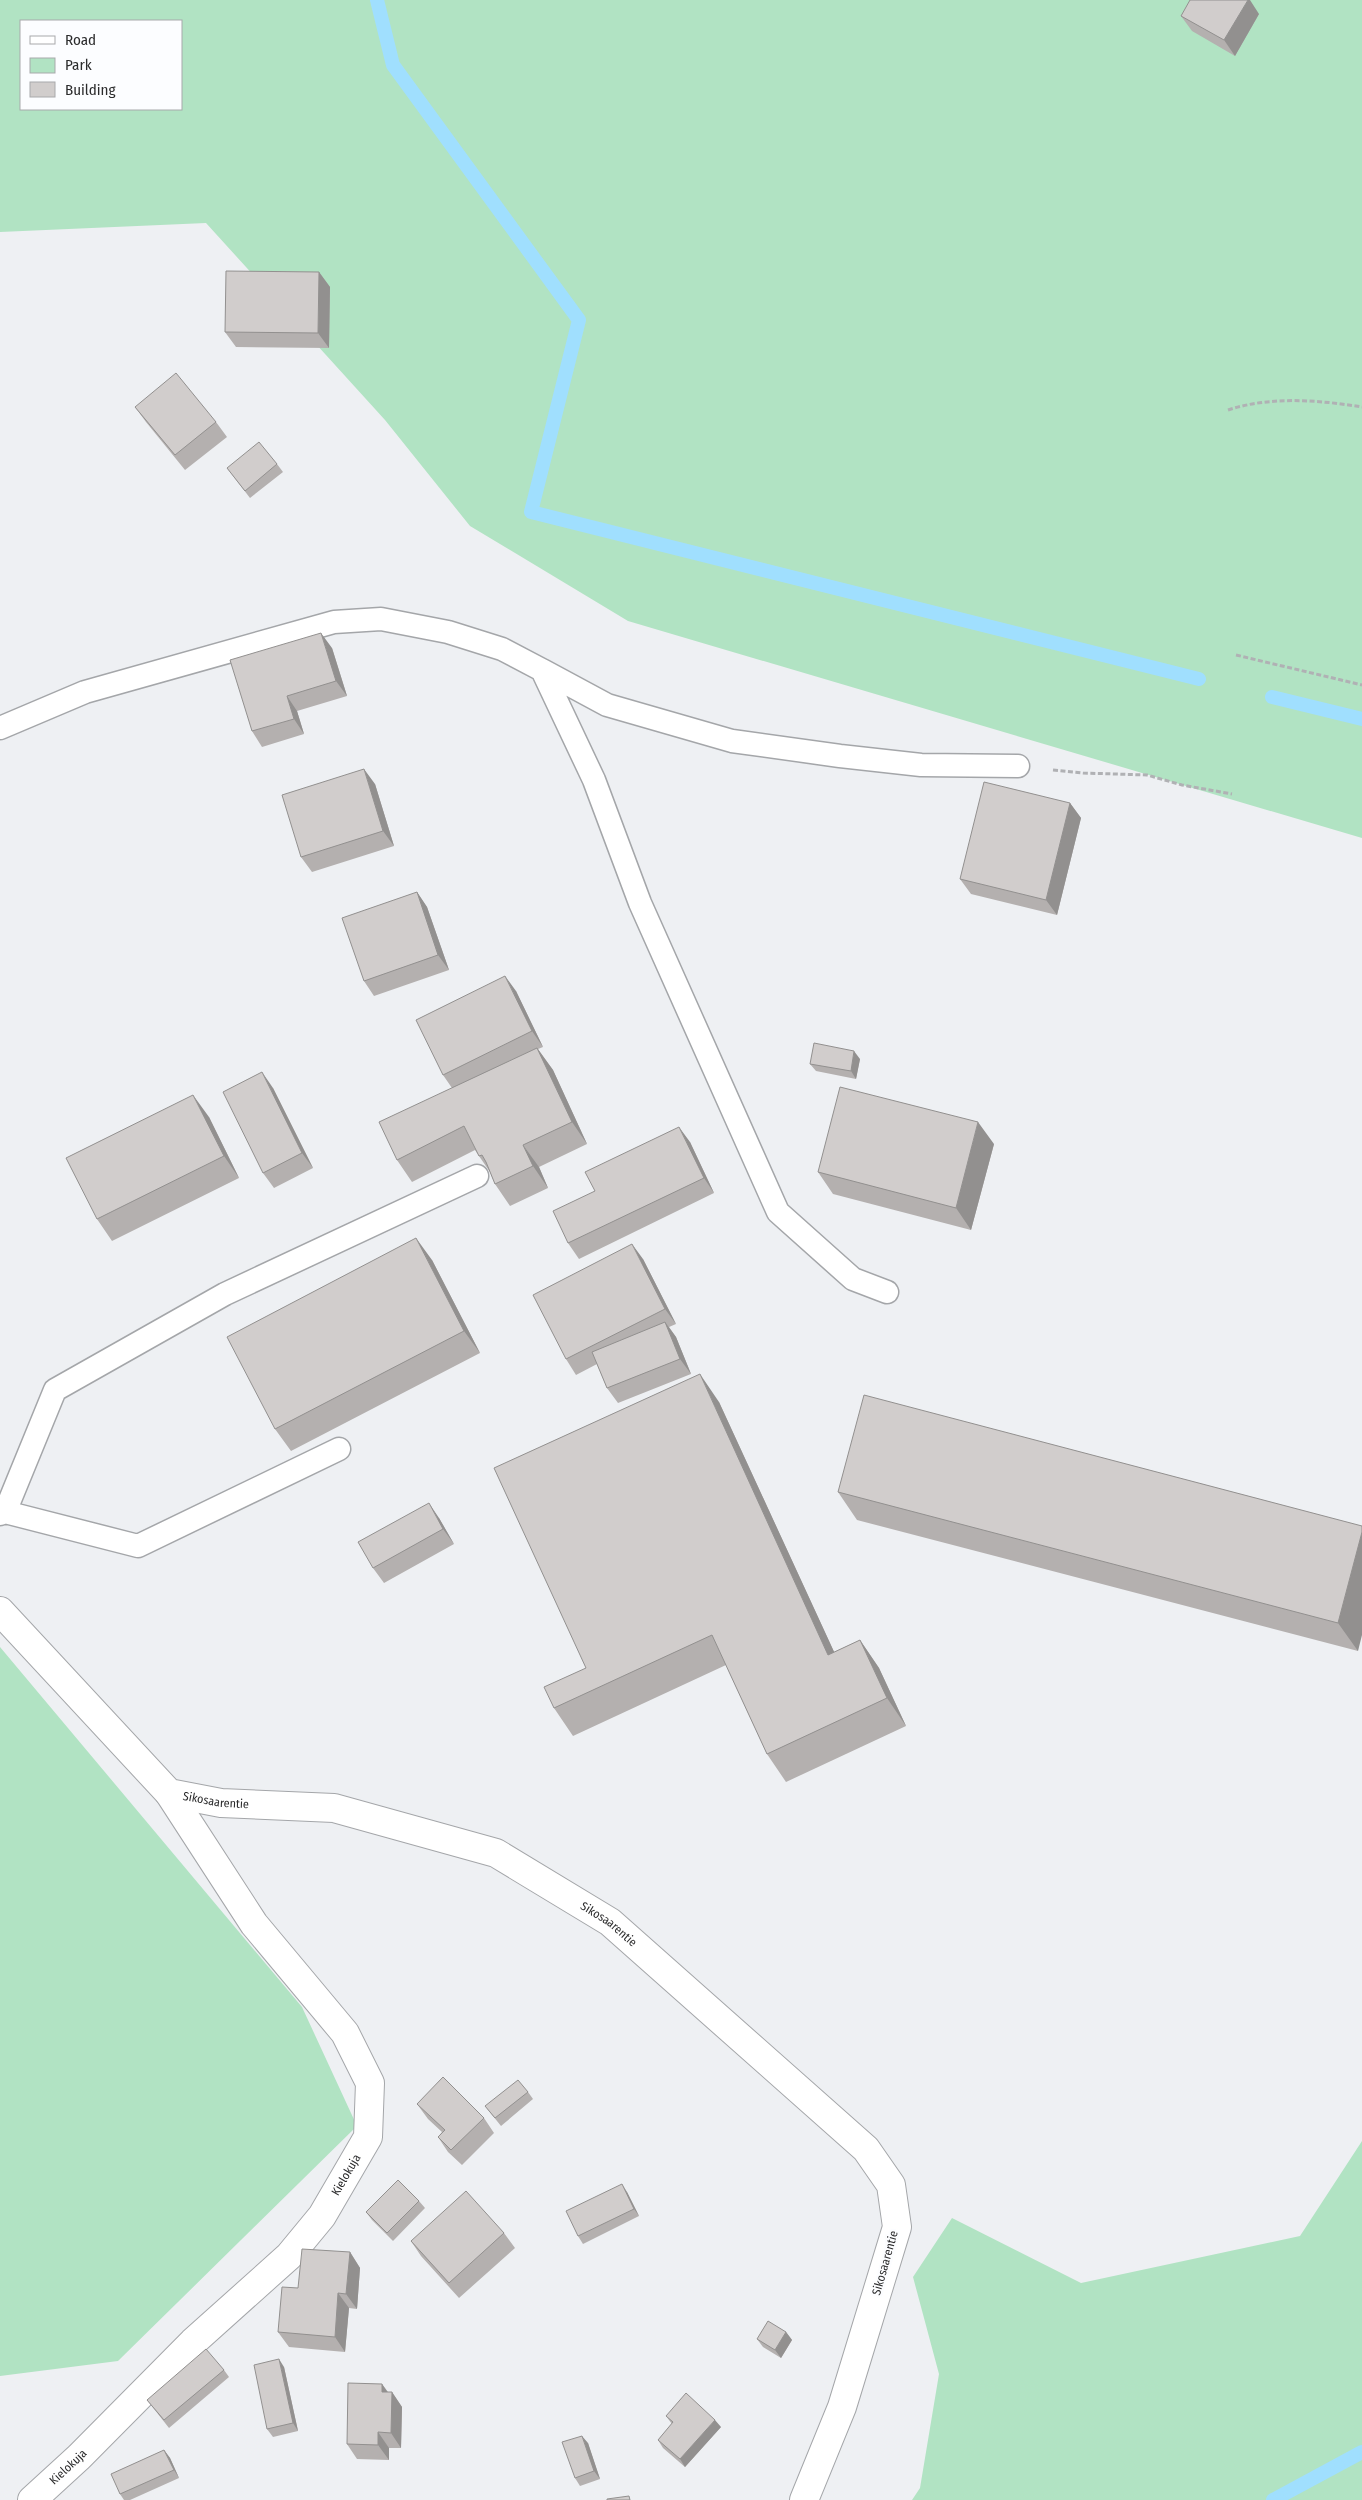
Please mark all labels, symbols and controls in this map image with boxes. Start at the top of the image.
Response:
legend [20,20,182,110]
text: Road [65,31,96,49]
text: Park [65,56,92,74]
text: Building [65,81,116,99]
street label: Sikosaarentie [182,1789,249,1811]
street label: Sikosaarentie [578,1899,640,1949]
street label: Kielokuja [328,2152,364,2198]
street label: Sikosaarentie [869,2229,901,2297]
street label: Kielokuja [47,2446,90,2487]

